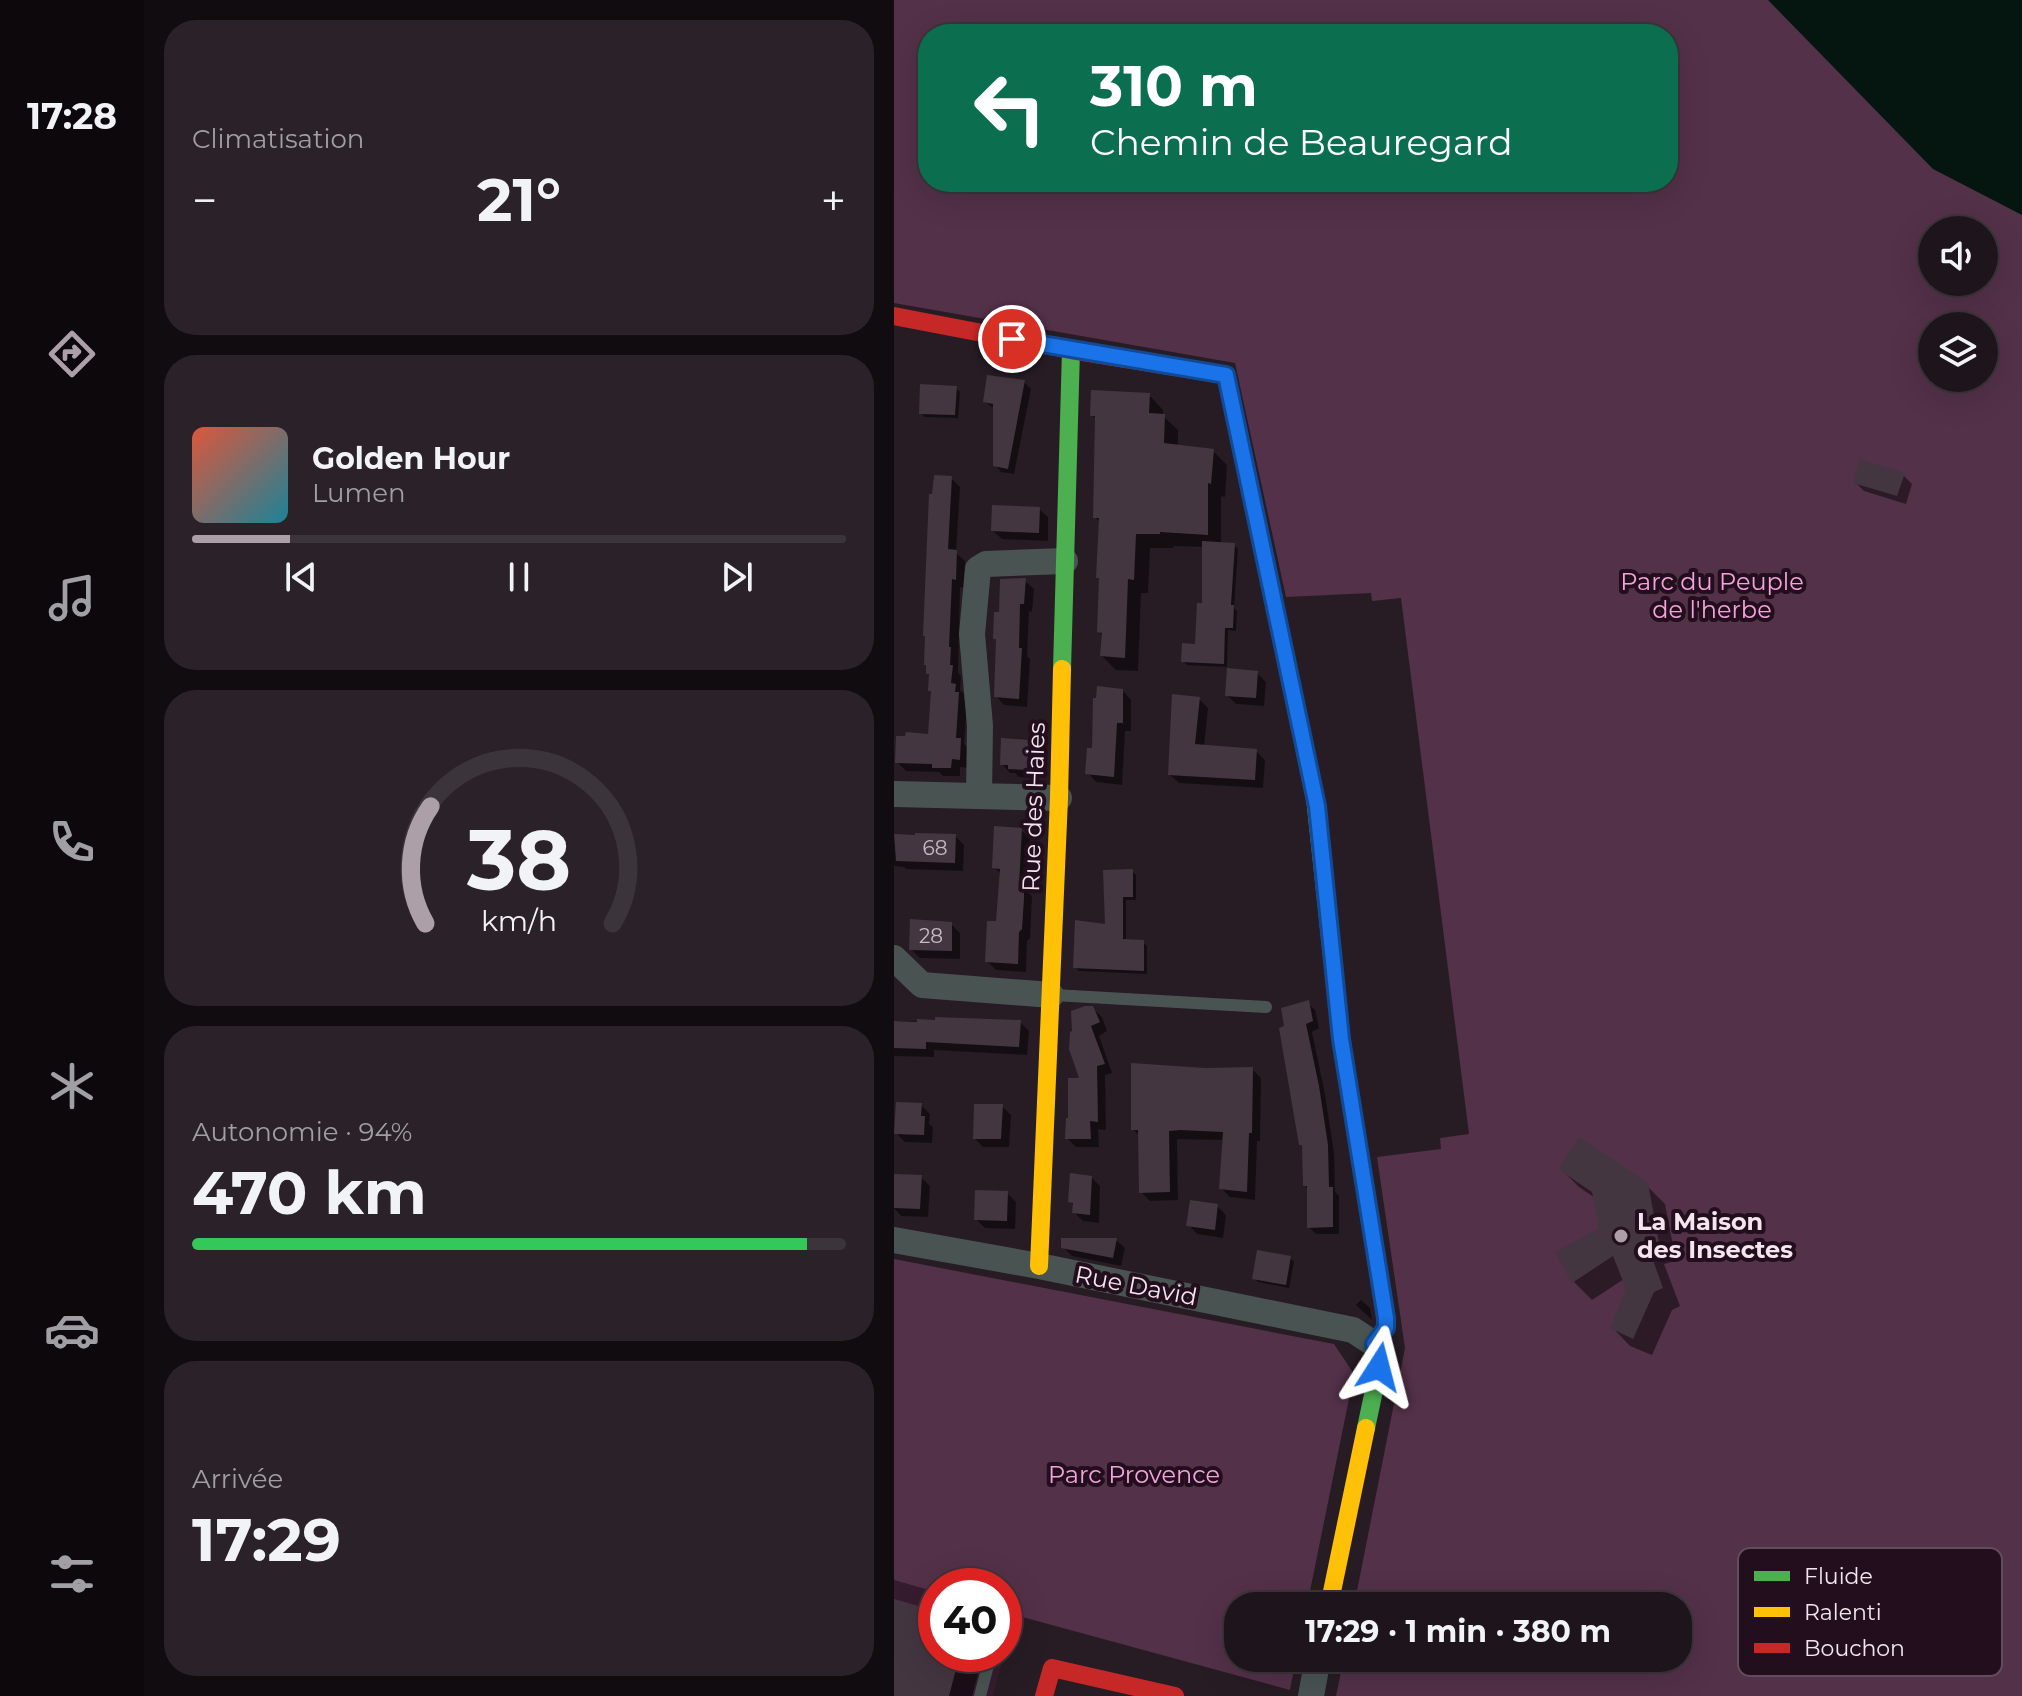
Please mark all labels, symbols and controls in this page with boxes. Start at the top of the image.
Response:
text: 310 m [1090,52,1258,120]
icon: left [958,56,1062,160]
text: 17:28 [27,94,117,138]
text: Chemin de Beauregard [1090,120,1513,164]
text: Climatisation [192,123,364,155]
text: 21° [477,163,561,236]
text: − [192,173,217,227]
text: + [821,173,846,227]
map controls [1918,216,1998,392]
button: sound [1918,216,1998,296]
pin [978,305,1046,373]
button: layers [1918,312,1998,392]
icon: arrive [990,317,1034,361]
icon: directions [44,326,100,382]
text: Golden Hour [312,440,510,477]
text: Lumen [312,477,405,509]
icon: previous [279,555,323,599]
icon: pause [497,555,541,599]
icon: next [715,555,759,599]
park label: Parc du Peuple de l'herbe [1620,567,1804,624]
icon: music [44,570,100,626]
street label: Rue des Haies [1016,722,1051,892]
text: 38 [466,809,571,911]
icon: phone [44,814,100,870]
house number: 68 [923,836,947,860]
text: km/h [481,903,557,938]
house number: 28 [919,924,943,948]
icon: climate [44,1058,100,1114]
text: Autonomie · 94% [192,1116,412,1148]
text: 470 km [192,1156,427,1229]
place label: La Maison des Insectes [1637,1207,1793,1264]
marker: La Maison des Insectes [1612,1227,1630,1245]
street label: Rue David [1073,1259,1200,1312]
icon: car [44,1302,100,1358]
position arrow [1337,1325,1421,1409]
park label: Parc Provence [1048,1460,1220,1489]
text: Arrivée [192,1463,283,1495]
text: 17:29 [192,1503,341,1576]
icon: filters [44,1546,100,1602]
legend [1738,1548,2002,1676]
text: Fluide [1804,1563,1873,1590]
speed limit sign: 40 [918,1568,1022,1672]
text: Ralenti [1804,1599,1882,1626]
text: 17:29 · 1 min · 380 m [1305,1613,1611,1650]
text: Bouchon [1804,1635,1905,1662]

